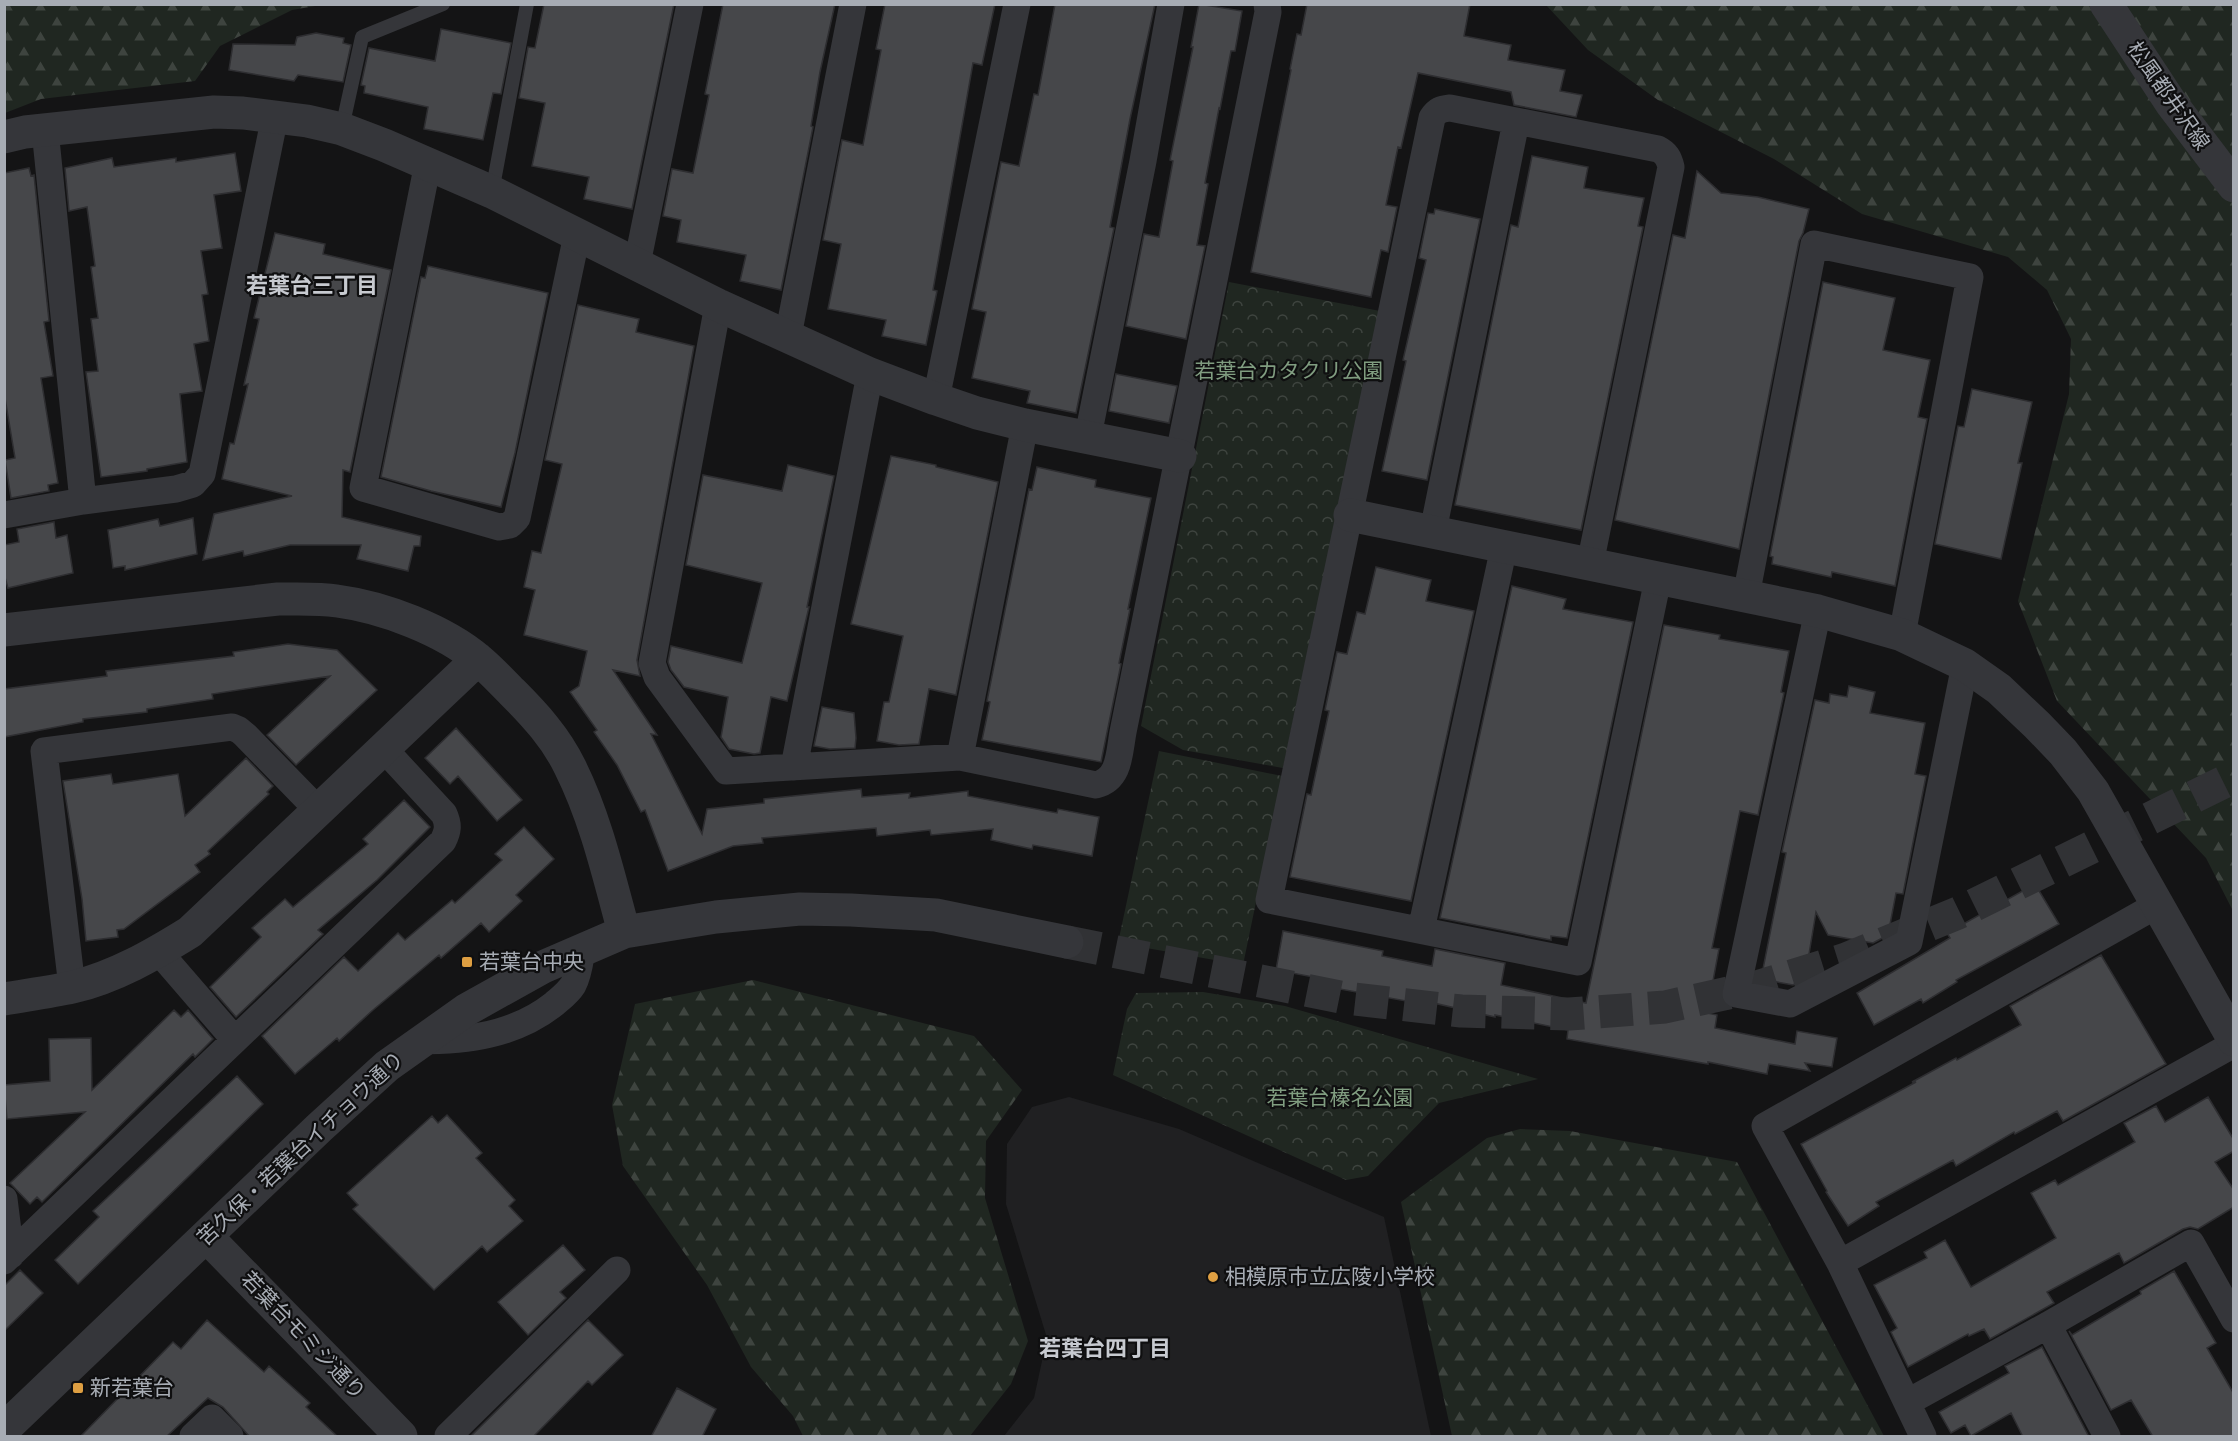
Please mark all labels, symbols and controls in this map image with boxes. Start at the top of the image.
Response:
street label: 松風都井沢線 [2123,38,2214,154]
district label: 若葉台三丁目 [246,274,378,297]
park label: 若葉台カタクリ公園 [1195,360,1384,382]
place label: 若葉台中央 [479,951,584,973]
marker: 若葉台中央 [460,955,474,969]
street label: 苦久保・若葉台イチョウ通り [193,1047,408,1250]
park label: 若葉台榛名公園 [1267,1087,1414,1109]
place label: 相模原市立広陵小学校 [1225,1266,1435,1288]
street label: 若葉台モミジ通り [237,1268,370,1404]
marker: 相模原市立広陵小学校 [1206,1270,1220,1284]
district label: 若葉台四丁目 [1039,1337,1171,1360]
place label: 新若葉台 [90,1377,174,1399]
marker: 新若葉台 [71,1381,85,1395]

